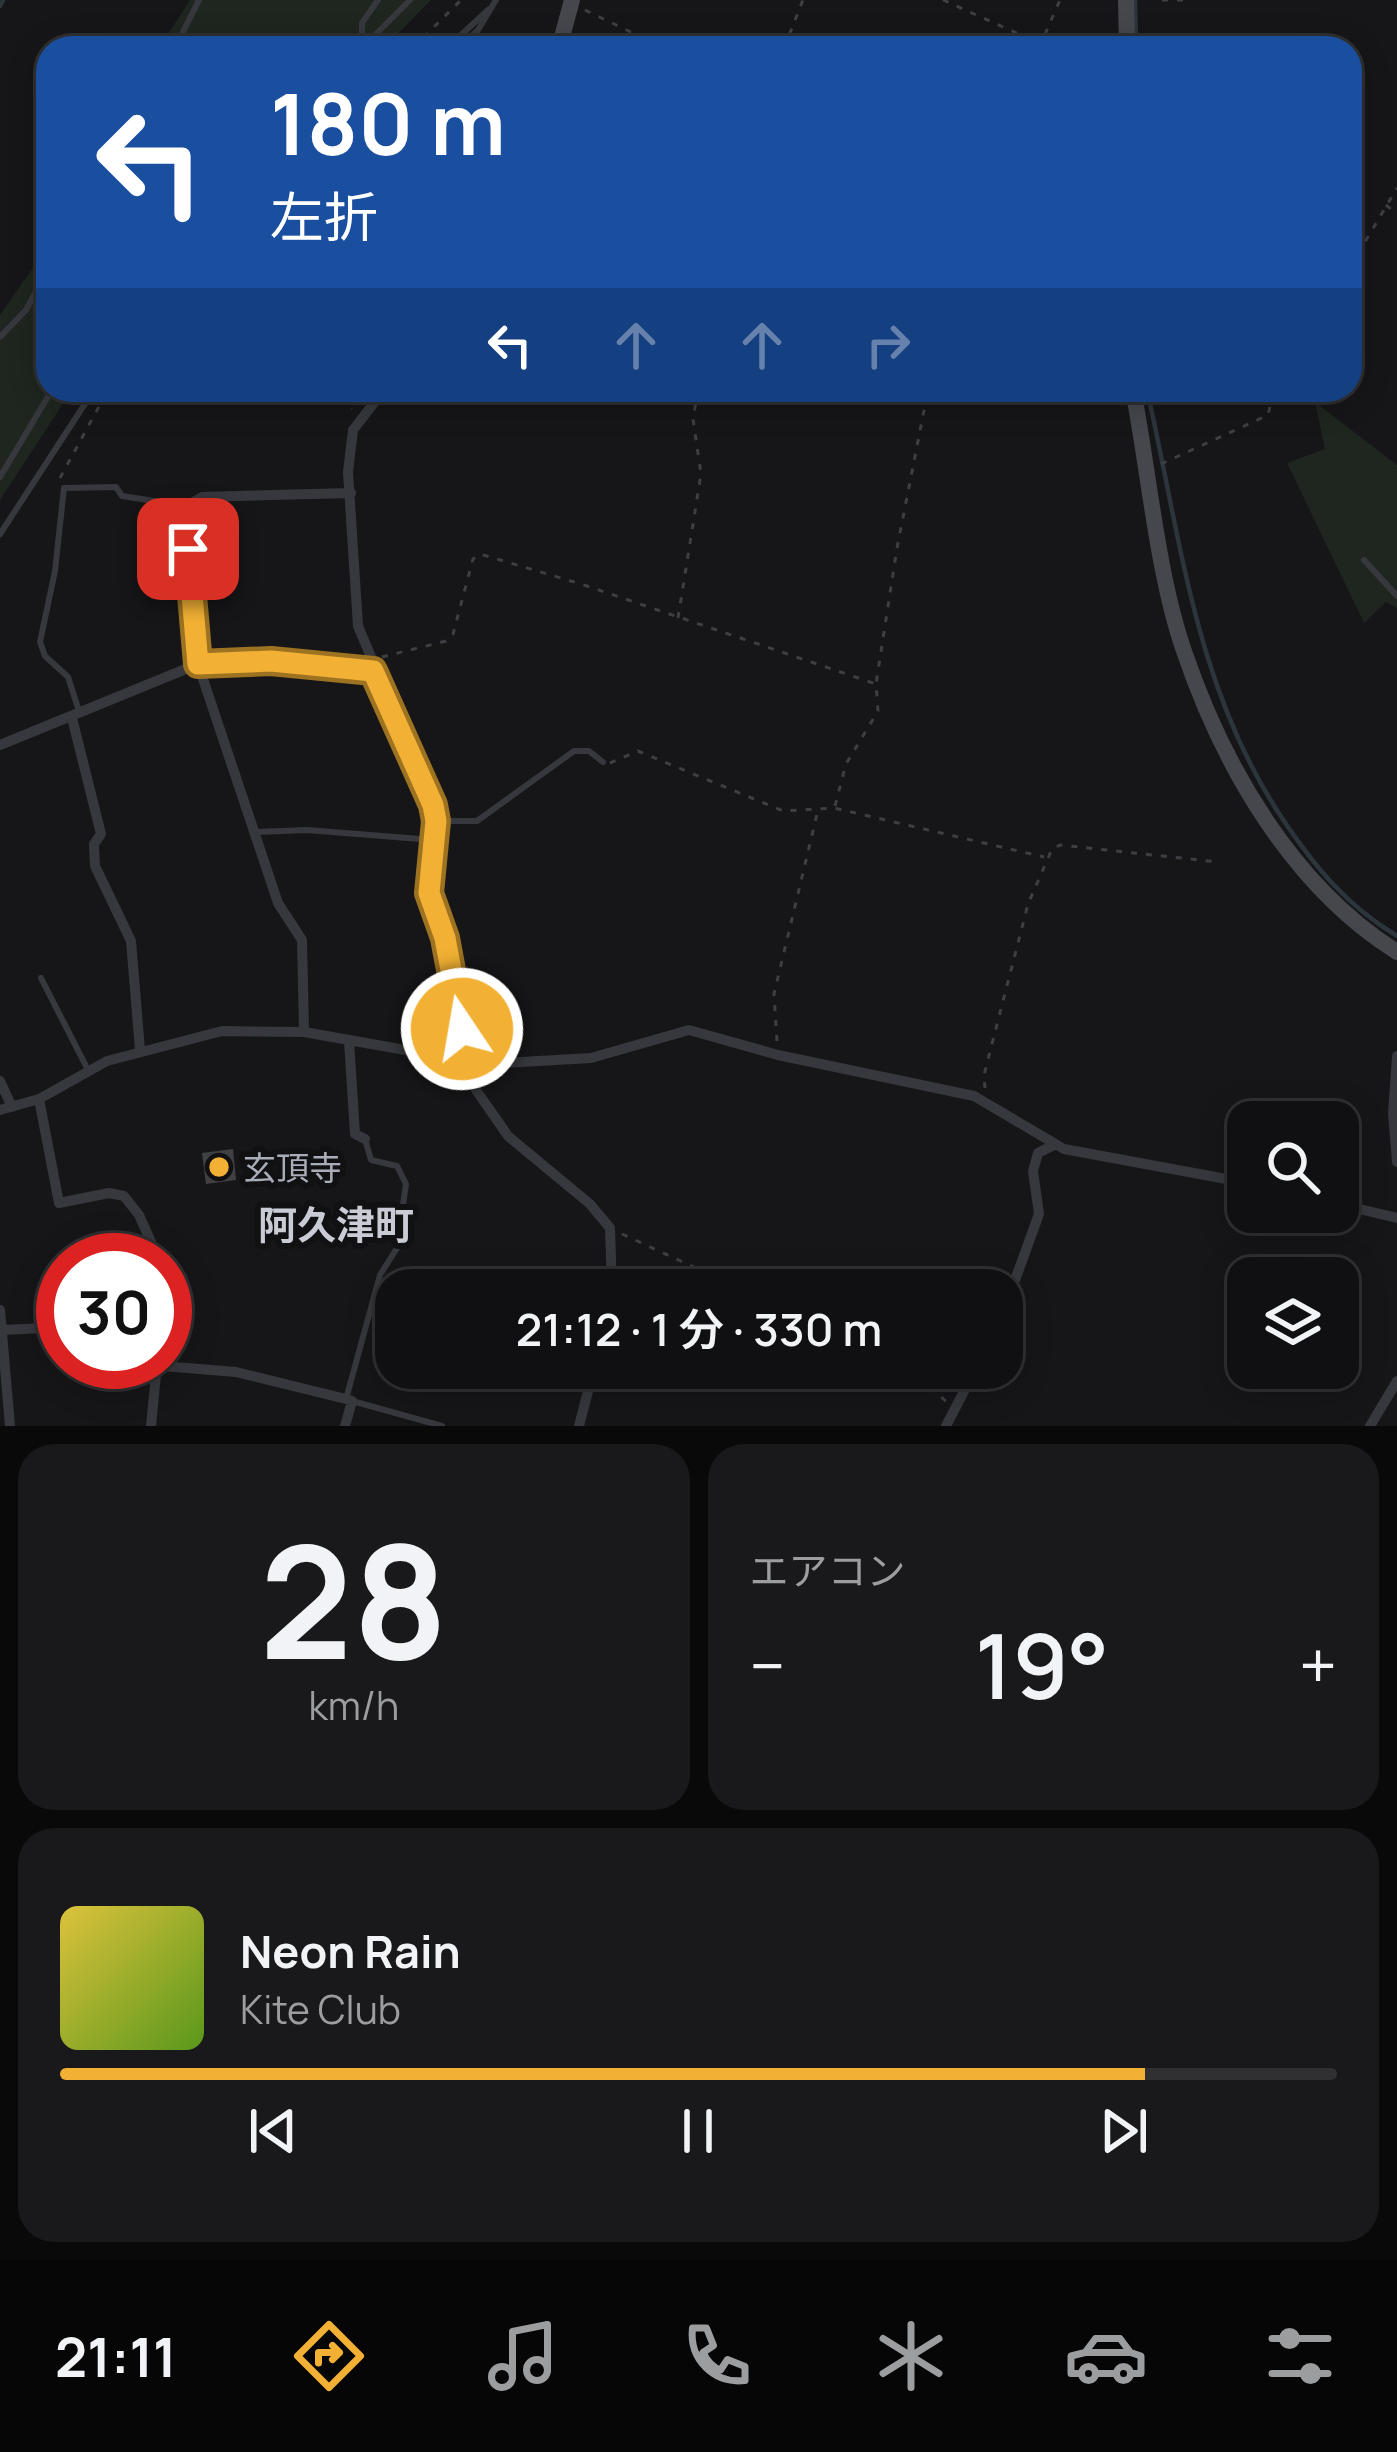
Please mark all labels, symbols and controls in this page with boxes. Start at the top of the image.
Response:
text: 180 m [270,65,506,180]
icon: left [72,84,228,240]
text: 左折 [270,179,378,253]
icon: left [477,312,543,378]
icon: ahead [603,312,669,378]
icon: ahead [729,312,795,378]
icon: right [855,312,921,378]
pin [137,498,239,600]
icon: arrive [155,516,221,582]
position arrow [399,966,525,1092]
map controls [1227,1101,1359,1389]
button: search [1227,1101,1359,1233]
place label: 玄頂寺 [243,1145,342,1190]
marker: 玄頂寺 [206,1154,232,1180]
district label: 阿久津町 [258,1197,414,1251]
speed limit sign: 30 [36,1233,192,1389]
button: layers [1227,1257,1359,1389]
text: 21:12 · 1 分 · 330 m [516,1298,882,1360]
text: 28 [260,1493,448,1706]
text: エアコン [750,1543,906,1597]
text: 19° [975,1603,1109,1726]
text: − [750,1620,785,1710]
text: + [1299,1620,1337,1710]
text: km/h [308,1678,399,1732]
text: Neon Rain [240,1920,461,1982]
text: Kite Club [240,1982,401,2036]
icon: previous [240,2098,306,2164]
icon: pause [665,2098,731,2164]
icon: next [1091,2098,1157,2164]
icon: directions [287,2314,371,2398]
icon: music [481,2314,565,2398]
icon: phone [675,2314,759,2398]
icon: climate [869,2314,953,2398]
icon: car [1064,2314,1148,2398]
icon: filters [1258,2314,1342,2398]
text: 21:11 [55,2319,177,2393]

